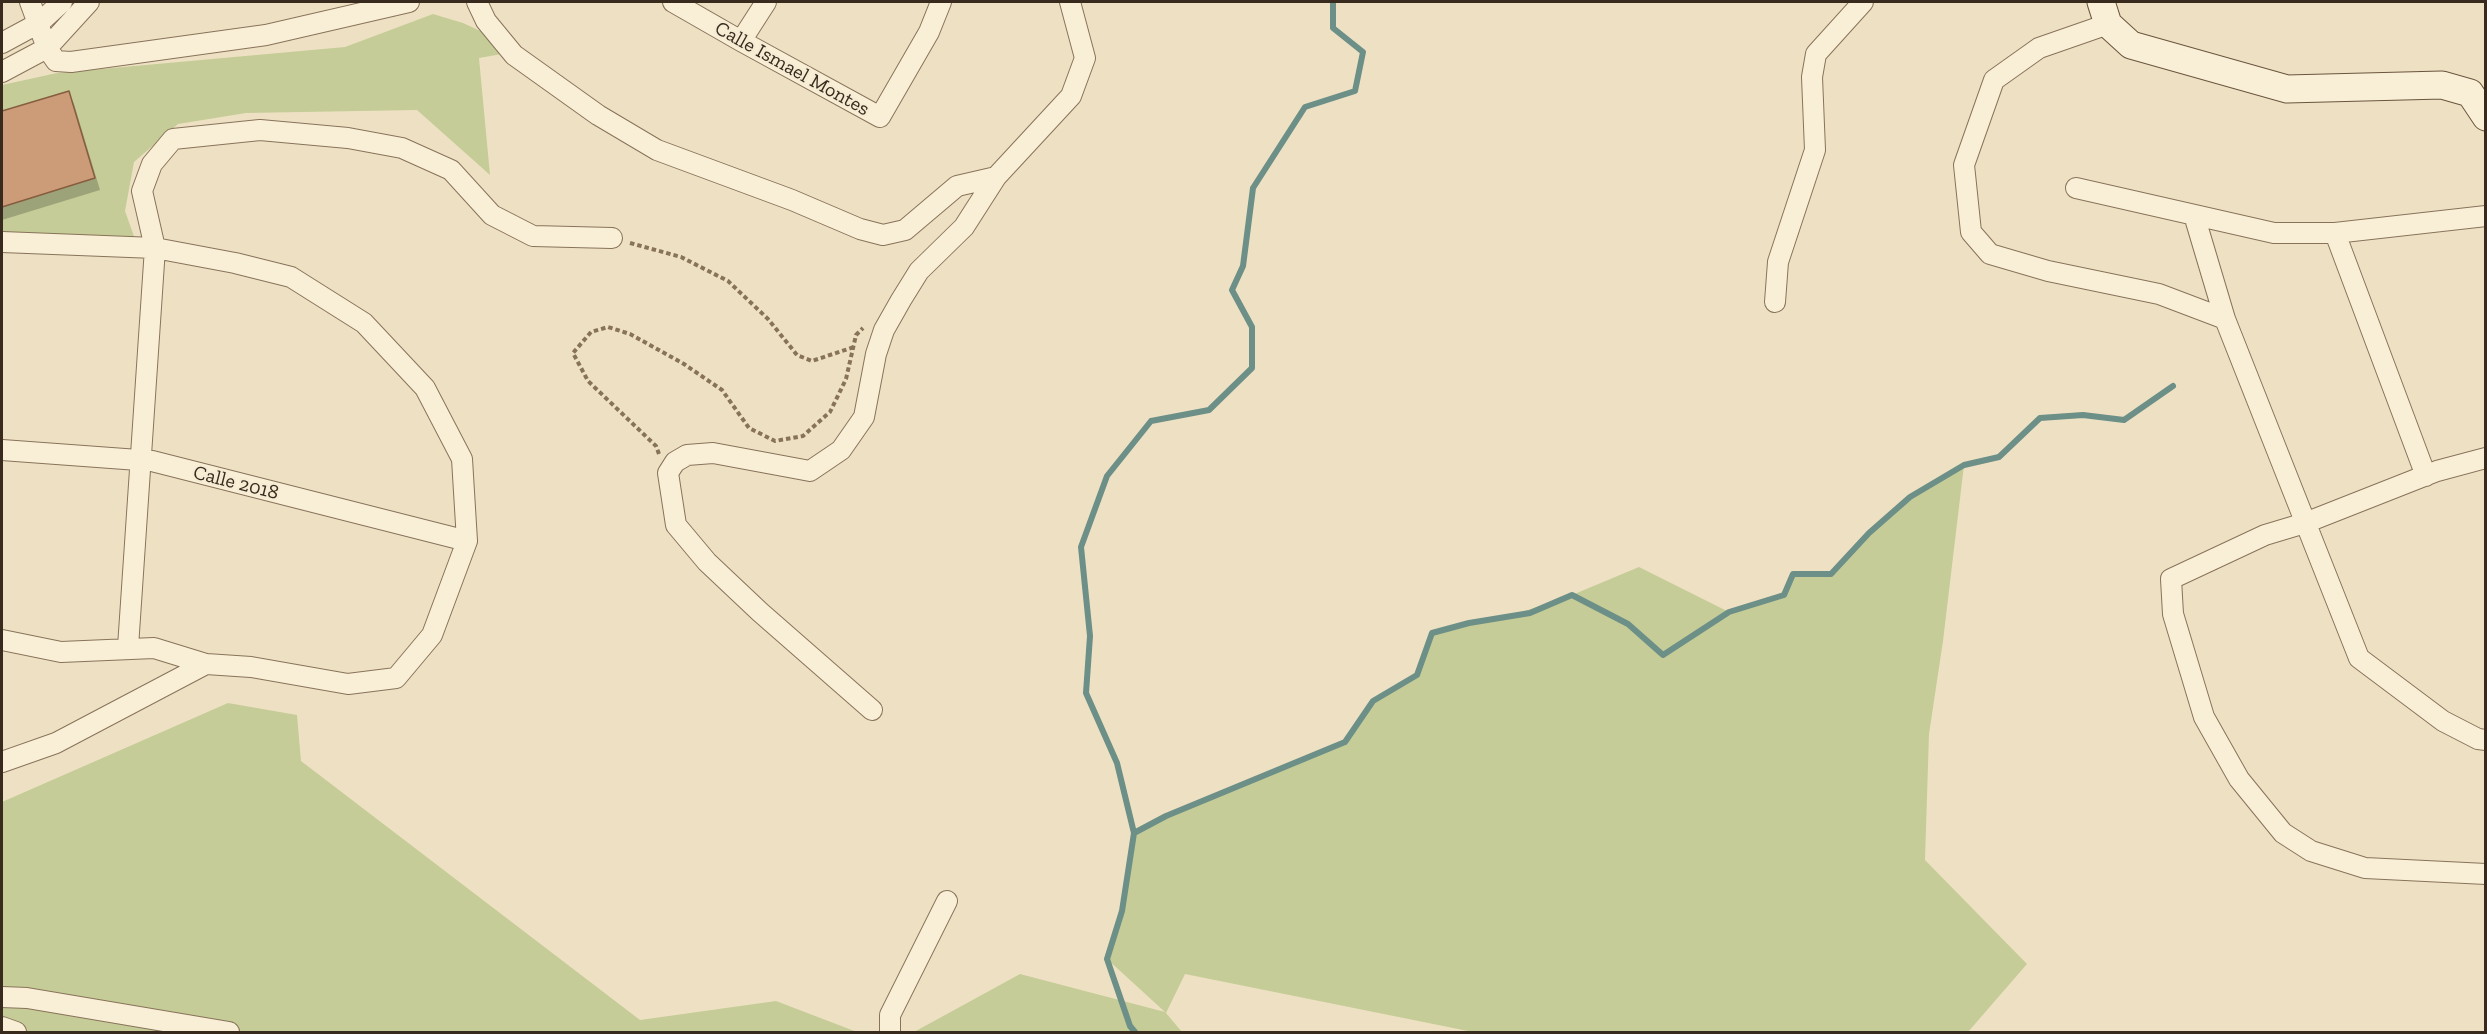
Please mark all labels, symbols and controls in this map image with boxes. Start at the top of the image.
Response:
street label: Calle Ismael Montes [711,17,873,121]
street label: Calle 2018 [191,461,281,505]

